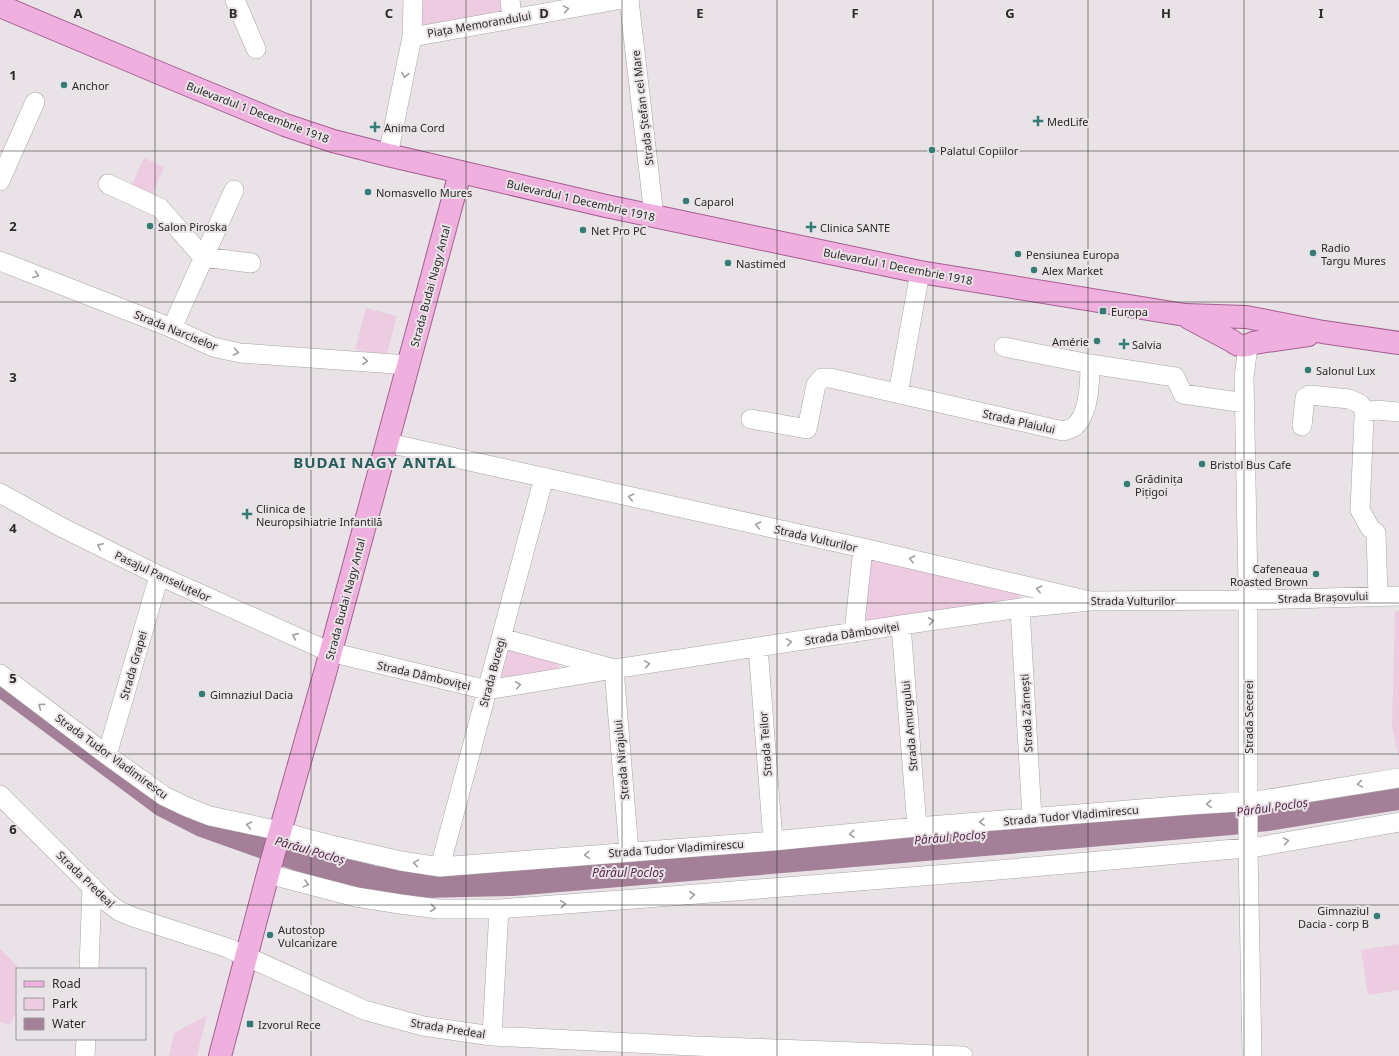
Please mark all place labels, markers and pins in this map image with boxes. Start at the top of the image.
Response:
place label: Anchor [72,78,110,93]
marker: Anchor [59,80,69,90]
place label: MedLife [1047,114,1089,129]
marker: MedLife [1032,115,1044,127]
place label: Anima Cord [384,120,445,135]
marker: Anima Cord [369,121,381,133]
place label: Palatul Copiilor [940,143,1019,158]
marker: Palatul Copiilor [927,145,937,155]
place label: Nomasvello Mures [376,185,472,200]
marker: Nomasvello Mures [363,187,373,197]
place label: Caparol [694,194,734,209]
marker: Caparol [681,196,691,206]
place label: Salon Piroska [158,219,227,234]
place label: Clinica SANTE [820,220,890,235]
marker: Salon Piroska [145,221,155,231]
marker: Clinica SANTE [805,221,817,233]
place label: Net Pro PC [591,223,647,238]
marker: Net Pro PC [578,225,588,235]
place label: Radio Targu Mures [1321,240,1386,268]
place label: Pensiunea Europa [1026,247,1119,262]
marker: Radio Targu Mures [1308,248,1318,258]
marker: Pensiunea Europa [1013,249,1023,259]
place label: Nastimed [736,256,786,271]
marker: Nastimed [723,258,733,268]
place label: Alex Market [1042,263,1103,278]
marker: Alex Market [1029,265,1039,275]
place label: Europa [1111,304,1148,319]
marker: Europa [1098,306,1108,316]
place label: Amérie [1052,334,1089,349]
marker: Amérie [1092,336,1102,346]
place label: Salvia [1132,337,1162,352]
marker: Salvia [1119,339,1129,349]
place label: Salonul Lux [1316,363,1376,378]
marker: Salonul Lux [1303,365,1313,375]
place label: Bristol Bus Cafe [1210,457,1291,472]
marker: Bristol Bus Cafe [1197,459,1207,469]
place label: Grădinița Pițigoi [1135,471,1183,499]
marker: Grădinița Pițigoi [1122,479,1132,489]
place label: Clinica de Neuropsihiatrie Infantilă [256,501,383,529]
marker: Clinica de Neuropsihiatrie Infantilă [241,508,253,520]
place label: Cafeneaua Roasted Brown [1230,561,1308,589]
marker: Cafeneaua Roasted Brown [1311,569,1321,579]
place label: Gimnaziul Dacia [210,687,293,702]
marker: Gimnaziul Dacia [197,689,207,699]
place label: Gimnaziul Dacia - corp B [1298,903,1369,931]
marker: Gimnaziul Dacia - corp B [1372,911,1382,921]
place label: Autostop Vulcanizare [278,922,337,950]
marker: Autostop Vulcanizare [265,930,275,940]
place label: Izvorul Rece [258,1017,321,1032]
marker: Izvorul Rece [245,1019,255,1029]

